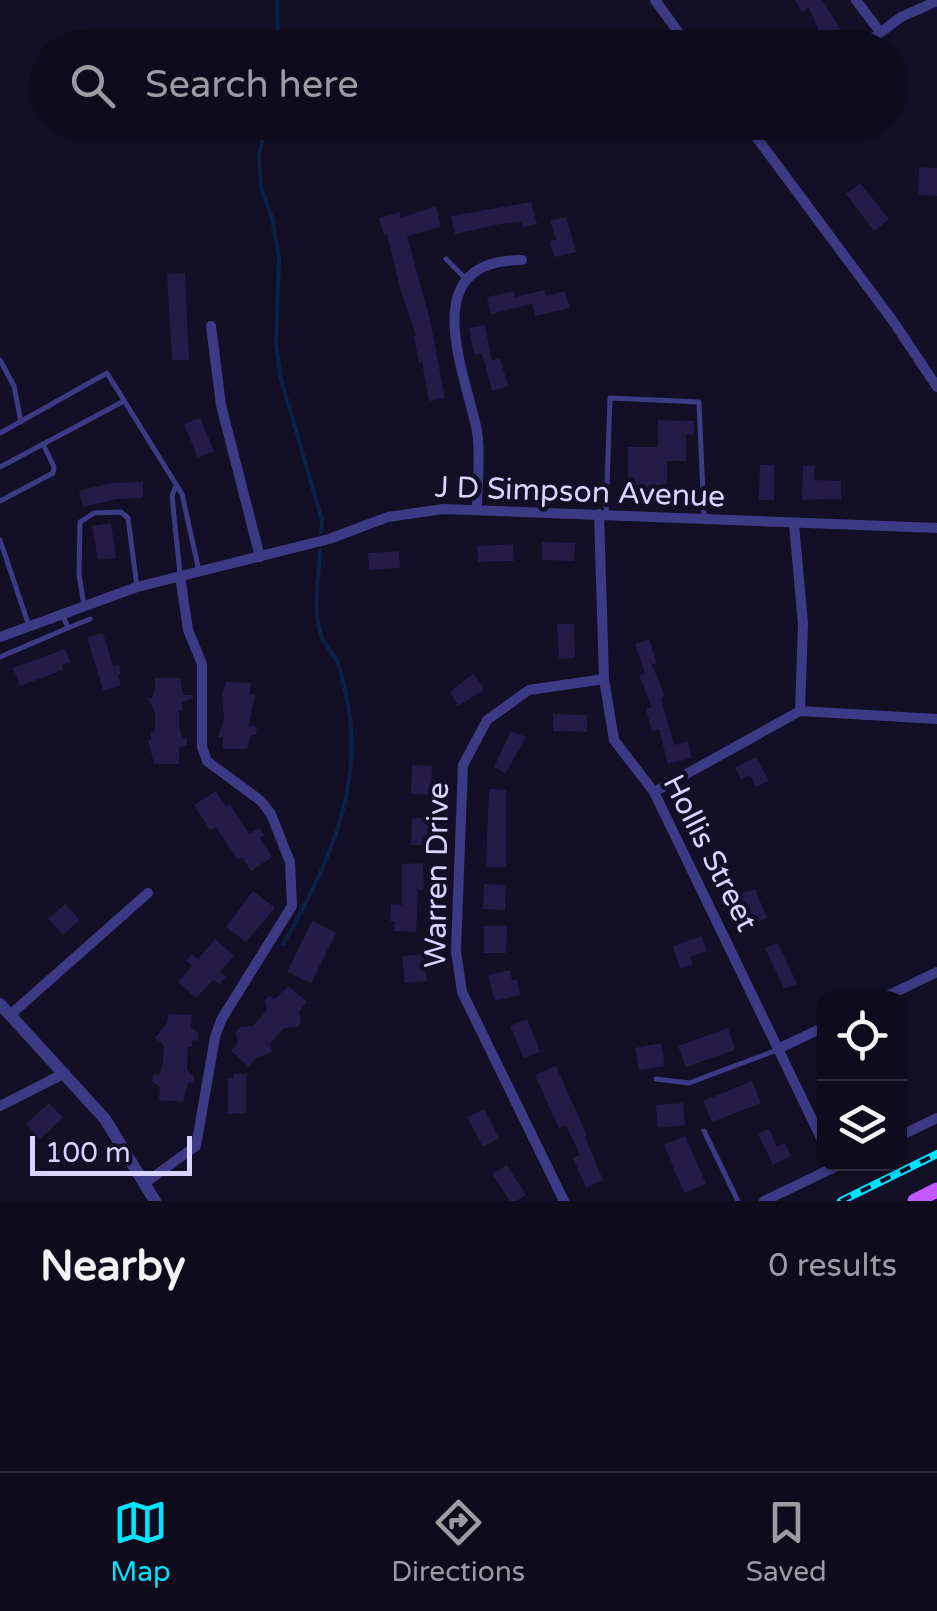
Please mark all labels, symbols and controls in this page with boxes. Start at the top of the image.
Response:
search box [30,30,907,140]
icon: search [65,58,120,113]
text: Search here [145,62,359,108]
street label: J D Simpson Avenue [434,468,726,516]
street label: Hollis Street [655,768,765,938]
street label: Warren Drive [417,782,457,968]
map controls [817,991,907,1171]
button: locate [817,991,907,1081]
button: layers [817,1081,907,1171]
scale bar [30,1131,192,1176]
text: 100 m [45,1136,131,1170]
text: Nearby [40,1241,185,1292]
text: 0 results [768,1247,897,1285]
tab: Map [110,1495,171,1589]
tab: Directions [391,1495,525,1589]
tab: Saved [746,1495,827,1589]

